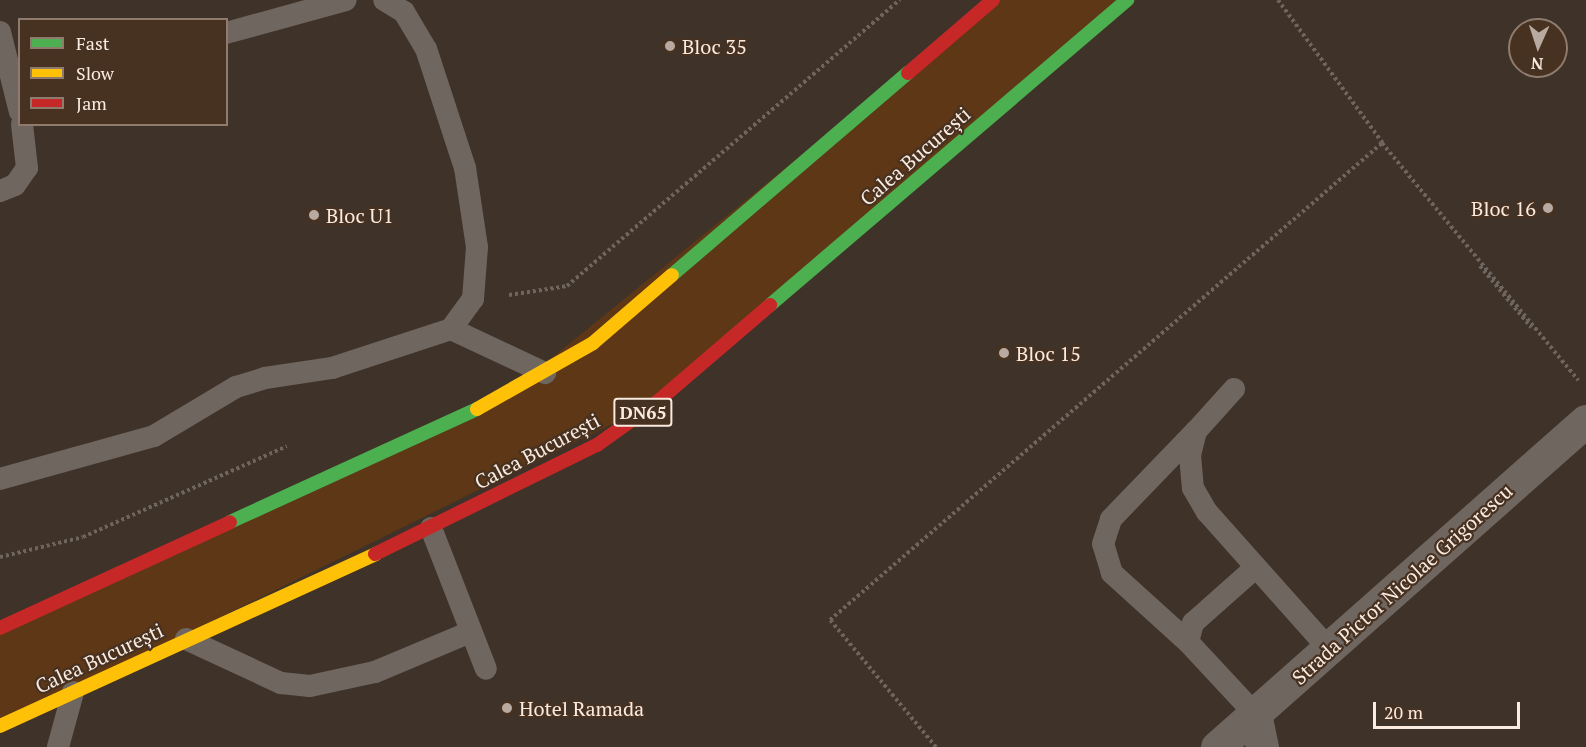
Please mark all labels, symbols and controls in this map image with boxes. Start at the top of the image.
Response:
legend [18,18,228,126]
north arrow [1508,18,1568,78]
text: Fast [76,31,109,55]
place label: Bloc 35 [682,34,747,58]
marker: Bloc 35 [663,39,677,53]
text: N [1531,53,1544,75]
text: Slow [76,61,114,85]
text: Jam [76,91,107,115]
street label: Calea București [855,102,975,210]
place label: Bloc 16 [1471,196,1536,220]
marker: Bloc 16 [1541,201,1555,215]
place label: Bloc U1 [326,203,394,227]
marker: Bloc U1 [307,208,321,222]
place label: Bloc 15 [1016,341,1081,365]
marker: Bloc 15 [997,346,1011,360]
road number: DN65 [613,397,673,427]
street label: Calea București [470,408,604,494]
street label: Strada Pictor Nicolae Grigorescu [1287,479,1517,689]
street label: Calea București [31,618,167,698]
scale bar [1376,690,1523,728]
place label: Hotel Ramada [519,696,644,720]
text: 20 m [1384,700,1423,724]
marker: Hotel Ramada [500,701,514,715]

